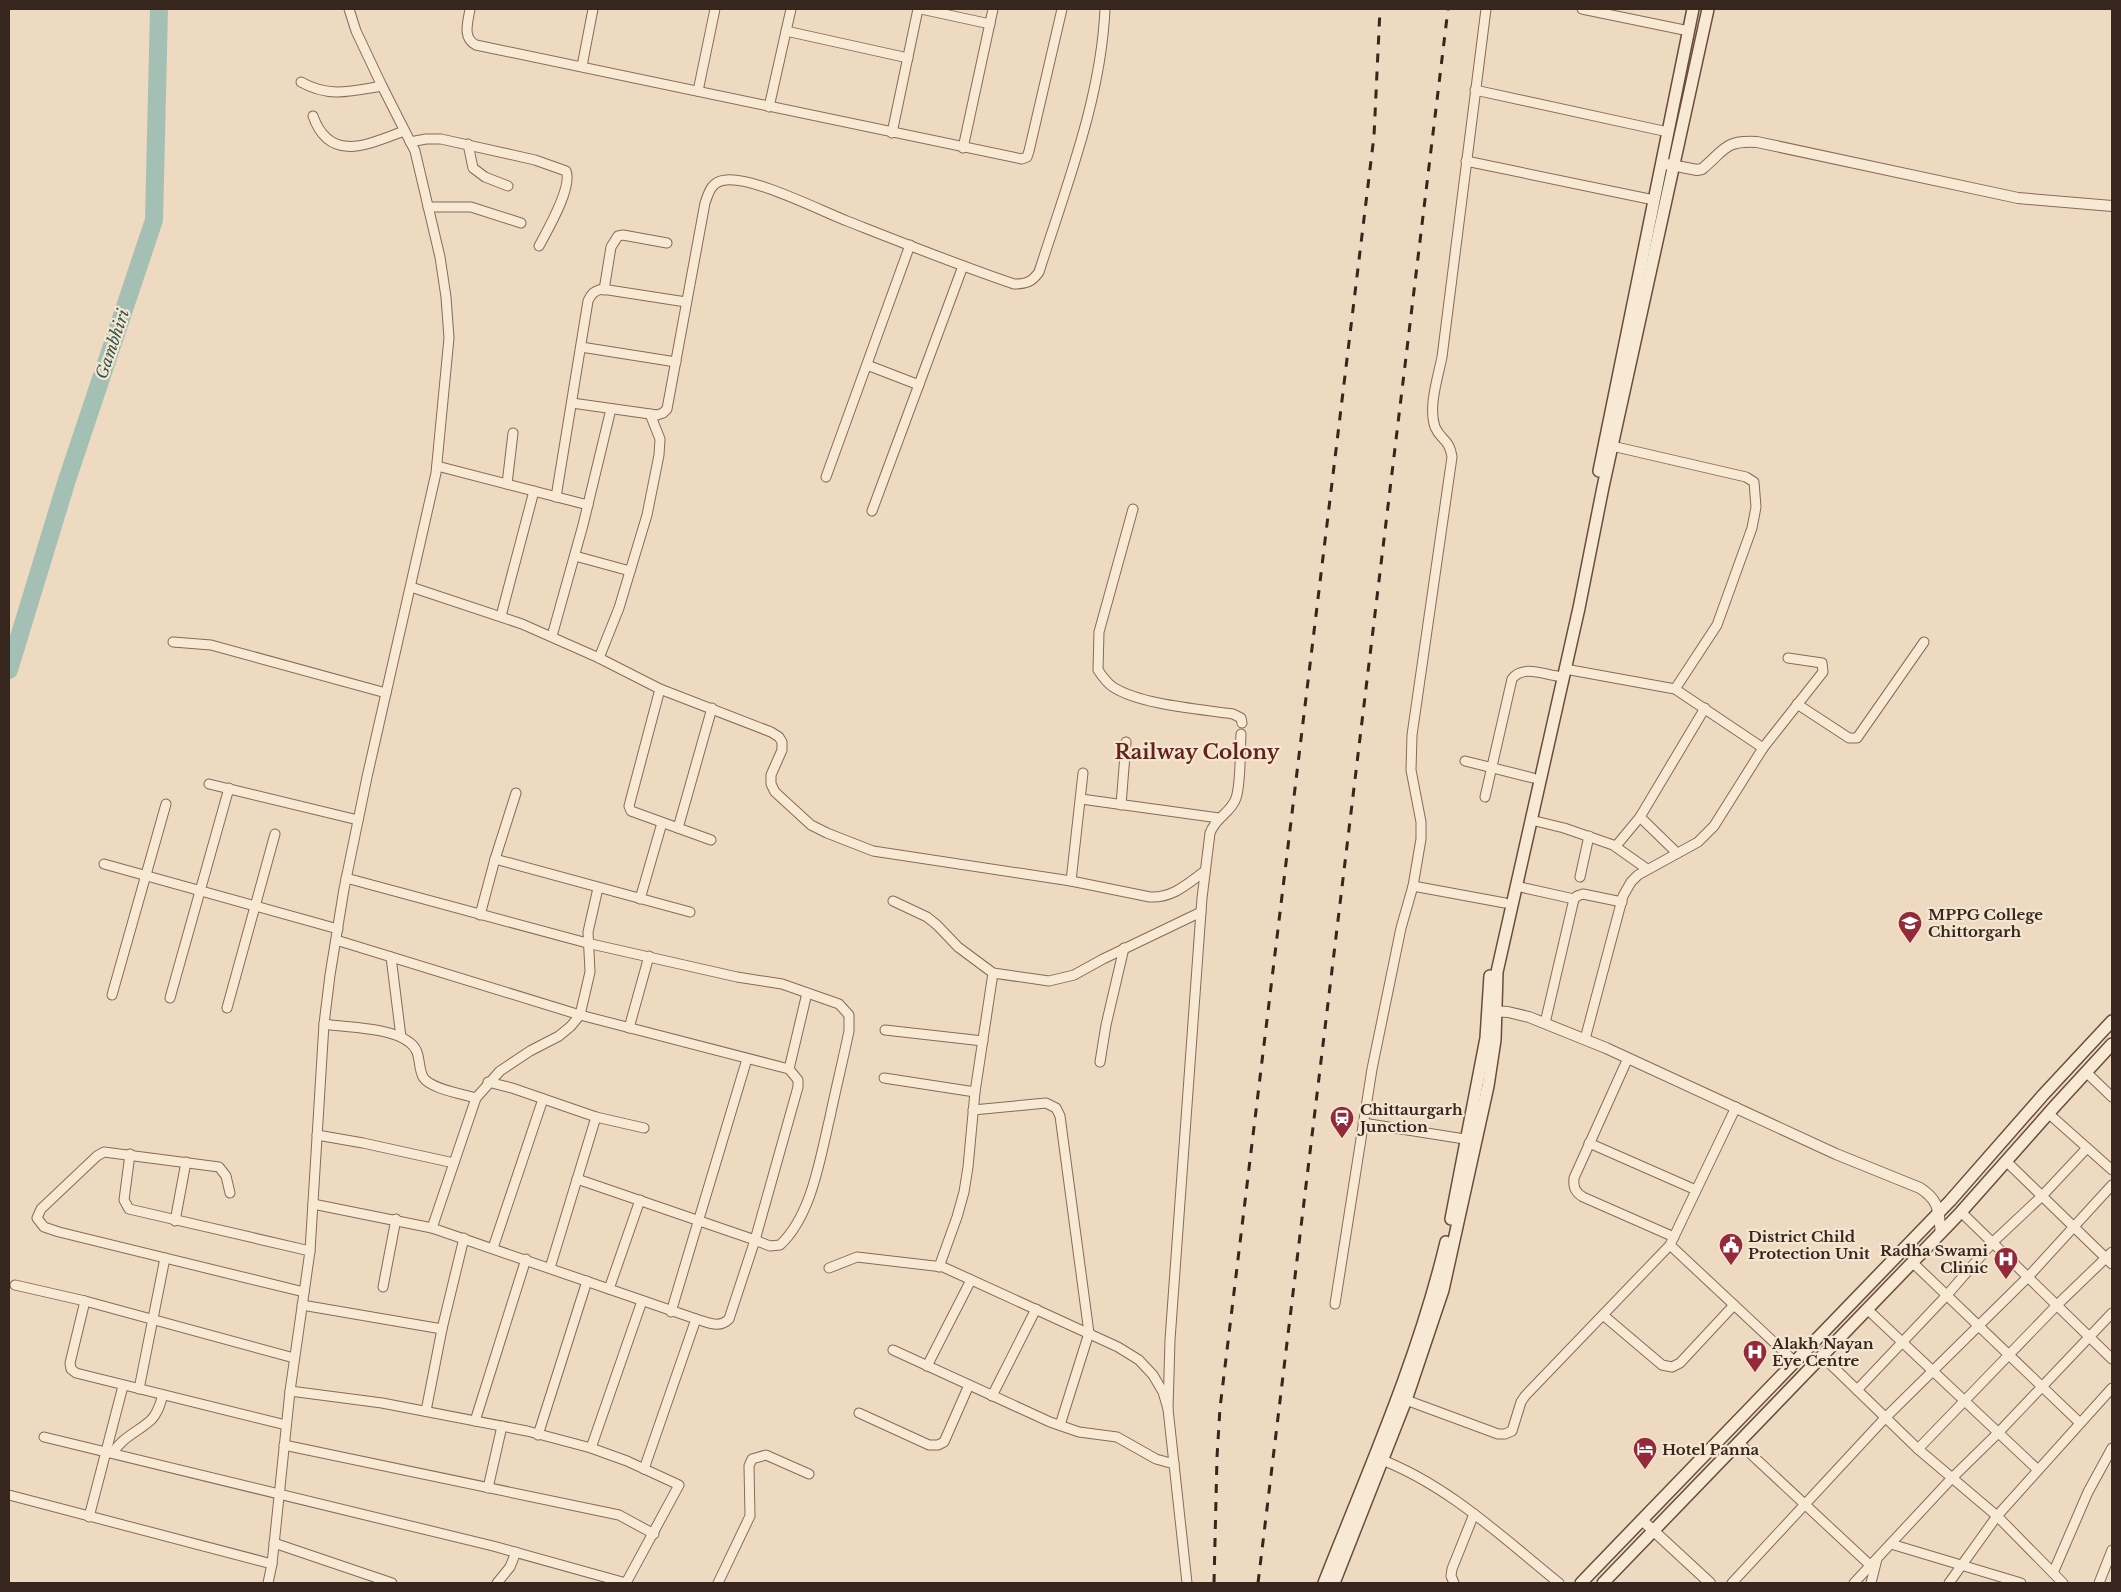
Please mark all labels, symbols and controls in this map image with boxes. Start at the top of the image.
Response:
water label: Gambhiri [91,306,133,381]
district label: Railway Colony [1114,740,1281,764]
place label: MPPG College Chittorgarh [1928,905,2043,941]
school or university icon: MPPG College Chittorgarh [1897,910,1923,944]
place label: Chittaurgarh Junction [1357,1100,1463,1136]
station icon: Chittaurgarh Junction [1329,1105,1355,1139]
place label: District Child Protection Unit [1748,1227,1870,1263]
public building icon: District Child Protection Unit [1718,1232,1744,1266]
place label: Radha Swami Clinic [1880,1241,1989,1277]
hospital icon: Radha Swami Clinic [1993,1246,2019,1280]
place label: Alakh Nayan Eye Centre [1771,1334,1874,1370]
hospital icon: Alakh Nayan Eye Centre [1742,1339,1768,1373]
hotel icon: Hotel Panna [1632,1436,1658,1470]
place label: Hotel Panna [1662,1440,1760,1459]

